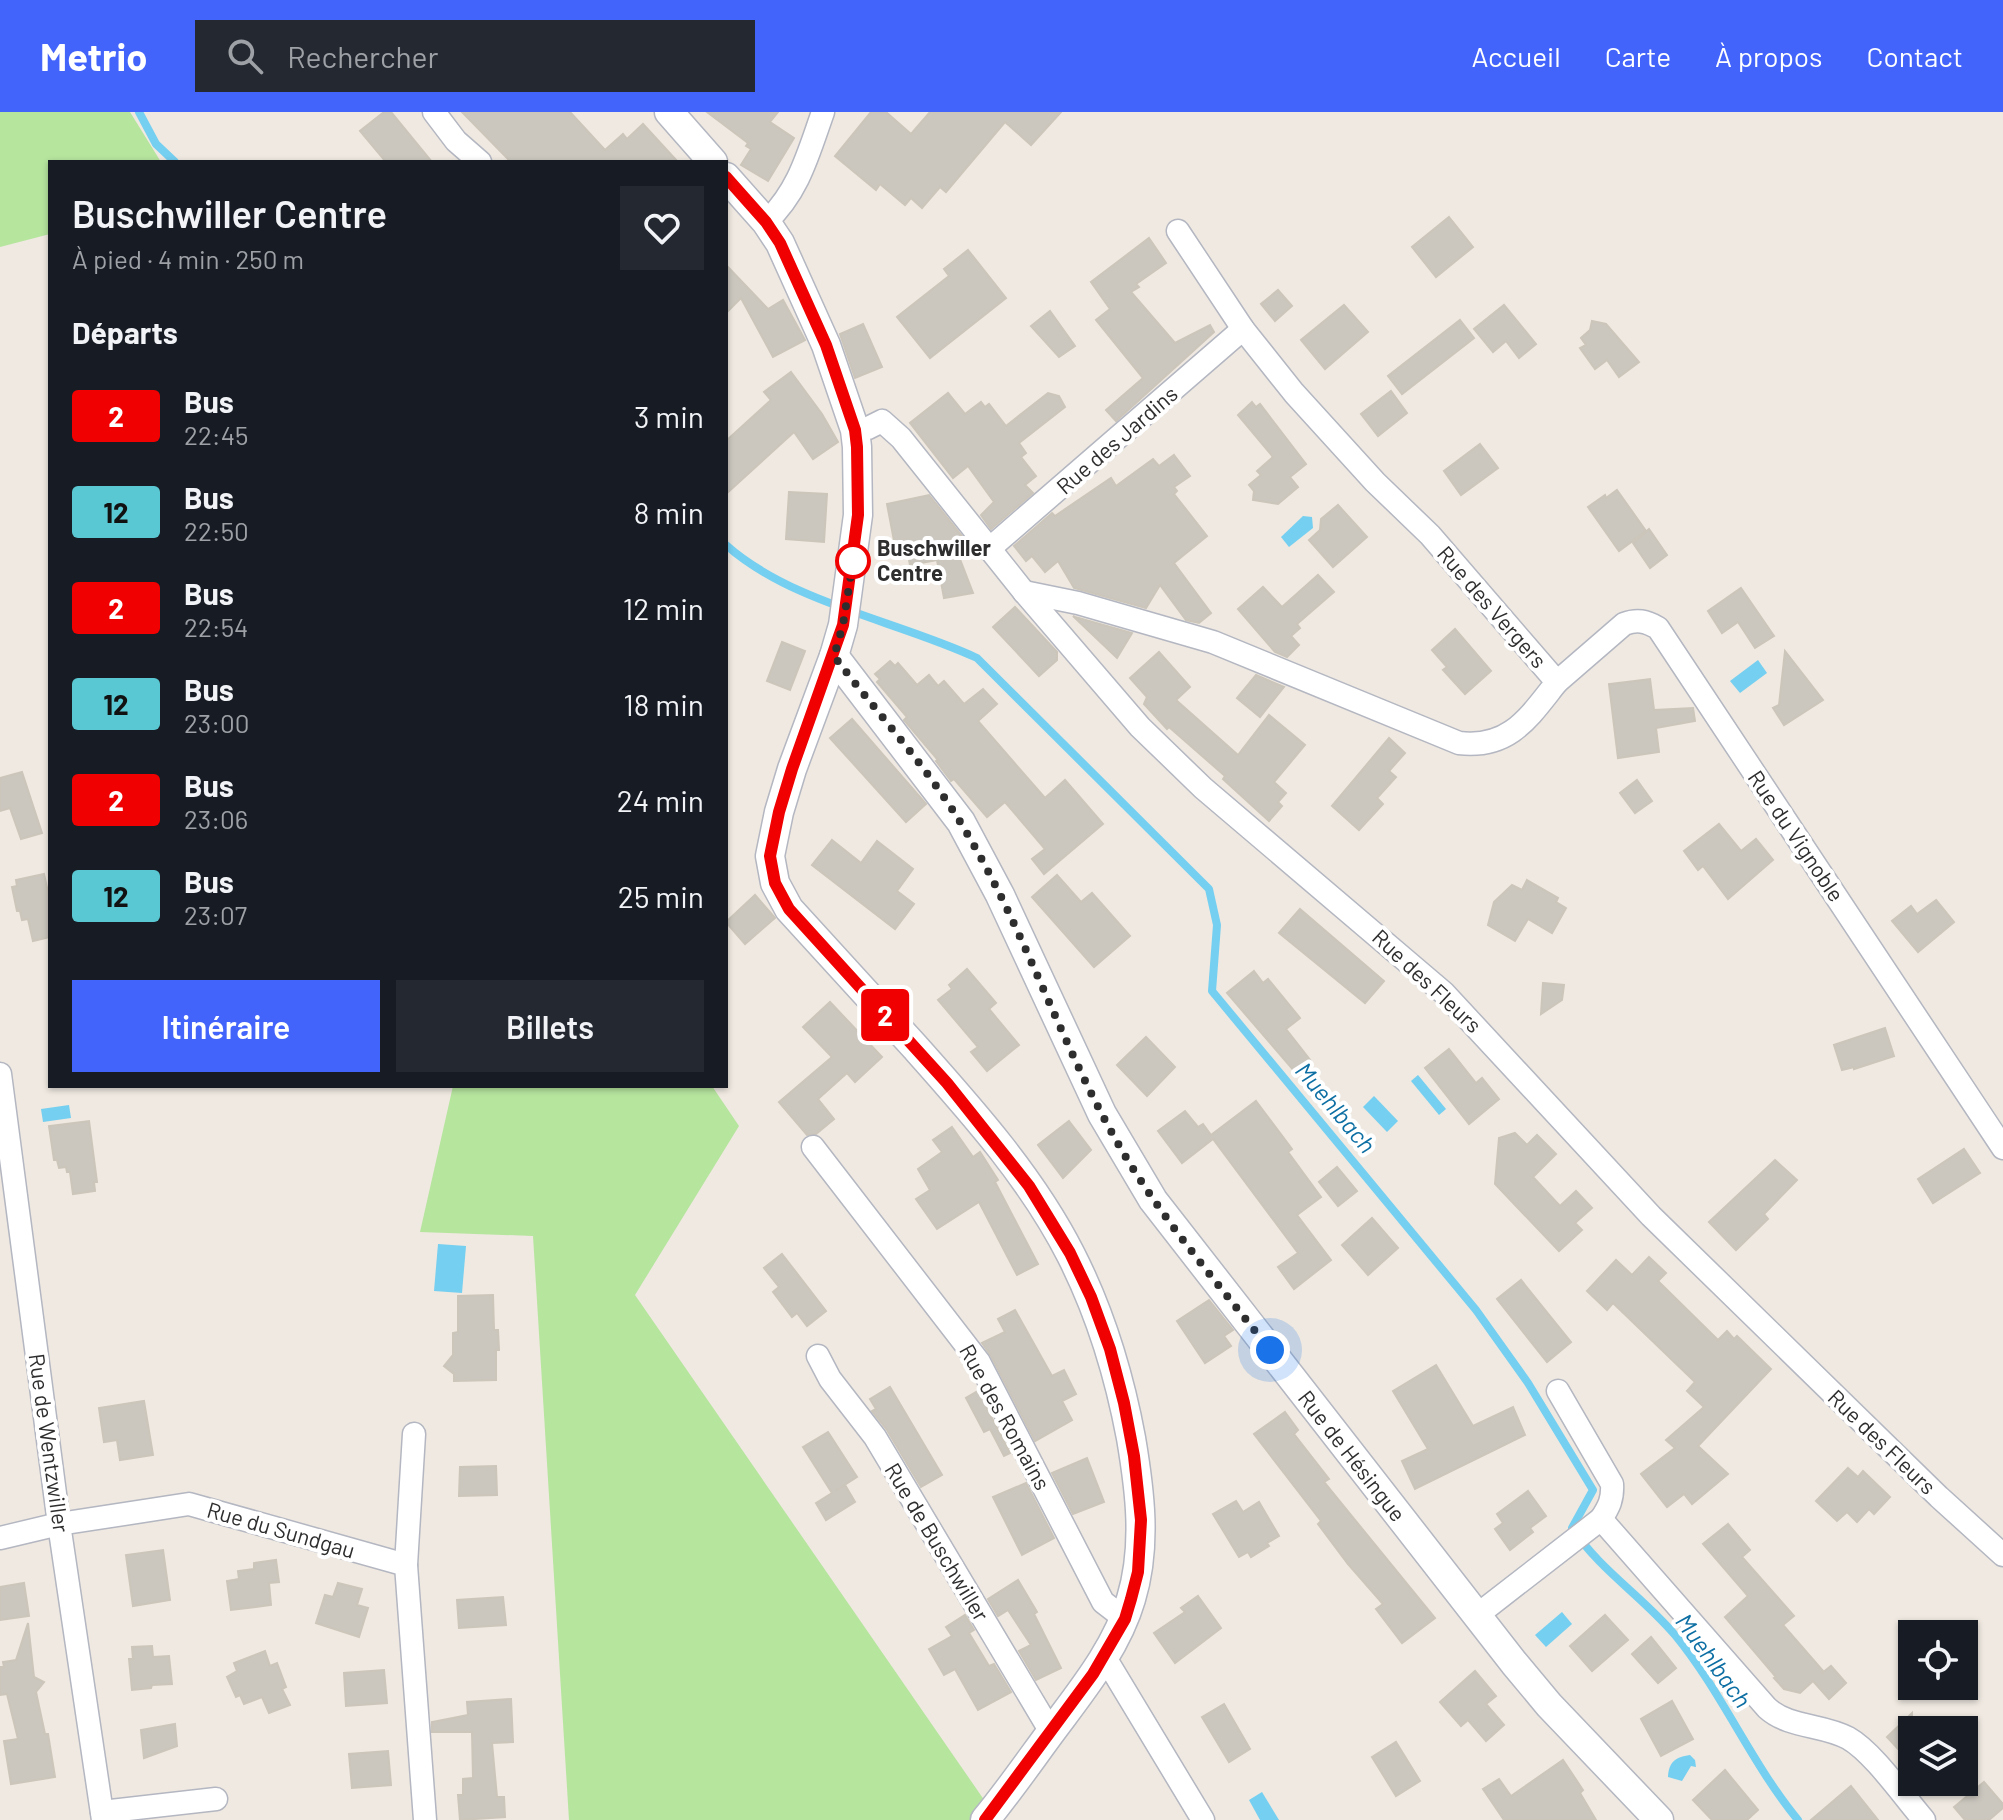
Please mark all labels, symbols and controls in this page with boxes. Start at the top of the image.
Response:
search box [195,20,755,92]
text: Metrio [40,33,147,79]
icon: search [223,34,267,78]
text: Rechercher [287,38,438,74]
text: Accueil [1471,39,1561,73]
text: Carte [1605,39,1671,73]
text: À propos [1715,39,1822,73]
text: Contact [1866,39,1963,73]
button: heart [620,186,704,270]
text: Buschwiller Centre [72,190,387,236]
text: À pied · 4 min · 250 m [72,243,304,274]
text: Départs [72,314,178,350]
street label: Rue des Jardins [1051,380,1182,499]
text: Bus [184,383,234,419]
text: 3 min [634,398,704,434]
text: 2 [108,399,124,433]
text: 22:45 [184,419,248,450]
text: Bus [184,479,234,515]
text: 8 min [634,494,704,530]
text: 12 [103,495,129,529]
text: 22:50 [184,515,249,546]
place label: Buschwiller Centre [877,534,991,585]
street label: Rue des Vergers [1433,540,1553,673]
marker: Buschwiller Centre [836,544,870,578]
text: Bus [184,575,234,611]
text: 12 min [623,590,704,626]
text: 2 [108,591,124,625]
text: 22:54 [184,611,248,642]
text: Bus [184,671,234,707]
text: 18 min [623,686,704,722]
text: 12 [103,687,129,721]
text: 23:00 [184,707,249,738]
street label: Rue du Vignoble [1743,765,1850,906]
text: Bus [184,767,234,803]
text: 24 min [617,782,704,818]
text: 2 [108,783,124,817]
text: 23:06 [184,803,248,834]
text: Bus [184,863,234,899]
text: 25 min [618,878,704,914]
text: 12 [103,879,129,913]
text: 23:07 [184,899,247,930]
street label: Rue des Fleurs [1368,923,1488,1037]
button: Itinéraire [72,980,380,1072]
button: Billets [396,980,704,1072]
line badge: 2 [859,989,911,1041]
text: 2 [877,998,893,1032]
water label: Muehlbach [1290,1056,1382,1158]
your location [1250,1330,1290,1370]
street label: Rue des Romains [955,1339,1057,1494]
street label: Rue de Wentzwiller [25,1352,75,1534]
street label: Rue des Fleurs [1823,1383,1942,1499]
street label: Rue de Hésingue [1294,1385,1412,1526]
street label: Rue de Buschwiller [880,1458,995,1625]
street label: Rue du Sundgau [204,1495,358,1563]
water label: Muehlbach [1670,1607,1758,1713]
map controls [1898,1620,1978,1796]
button: locate [1898,1620,1978,1700]
button: layers [1898,1716,1978,1796]

